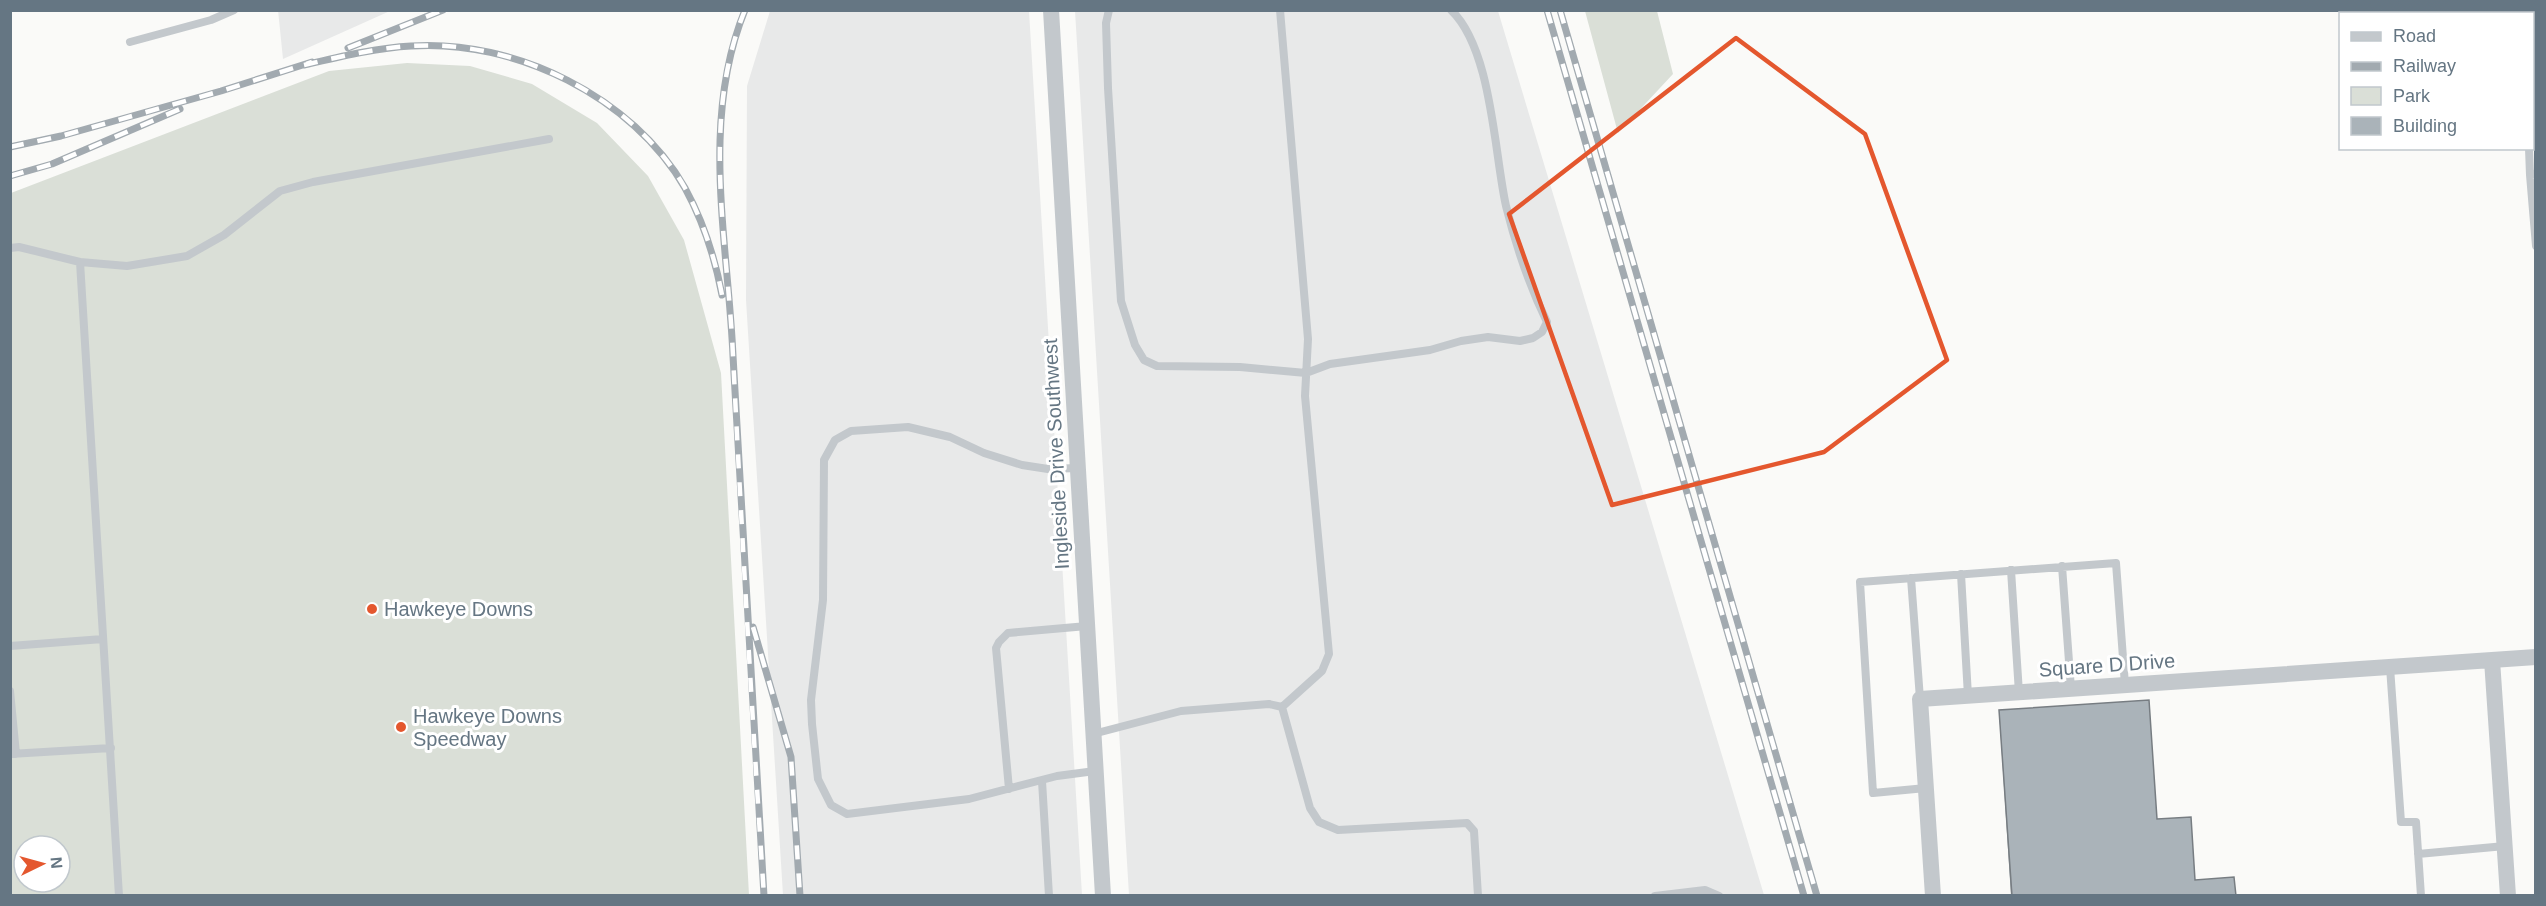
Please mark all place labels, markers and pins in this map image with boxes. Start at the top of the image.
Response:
place label: Hawkeye Downs [384,598,533,620]
marker: Hawkeye Downs [365,602,379,616]
place label: Hawkeye Downs Speedway [413,705,562,750]
marker: Hawkeye Downs Speedway [394,720,408,734]

